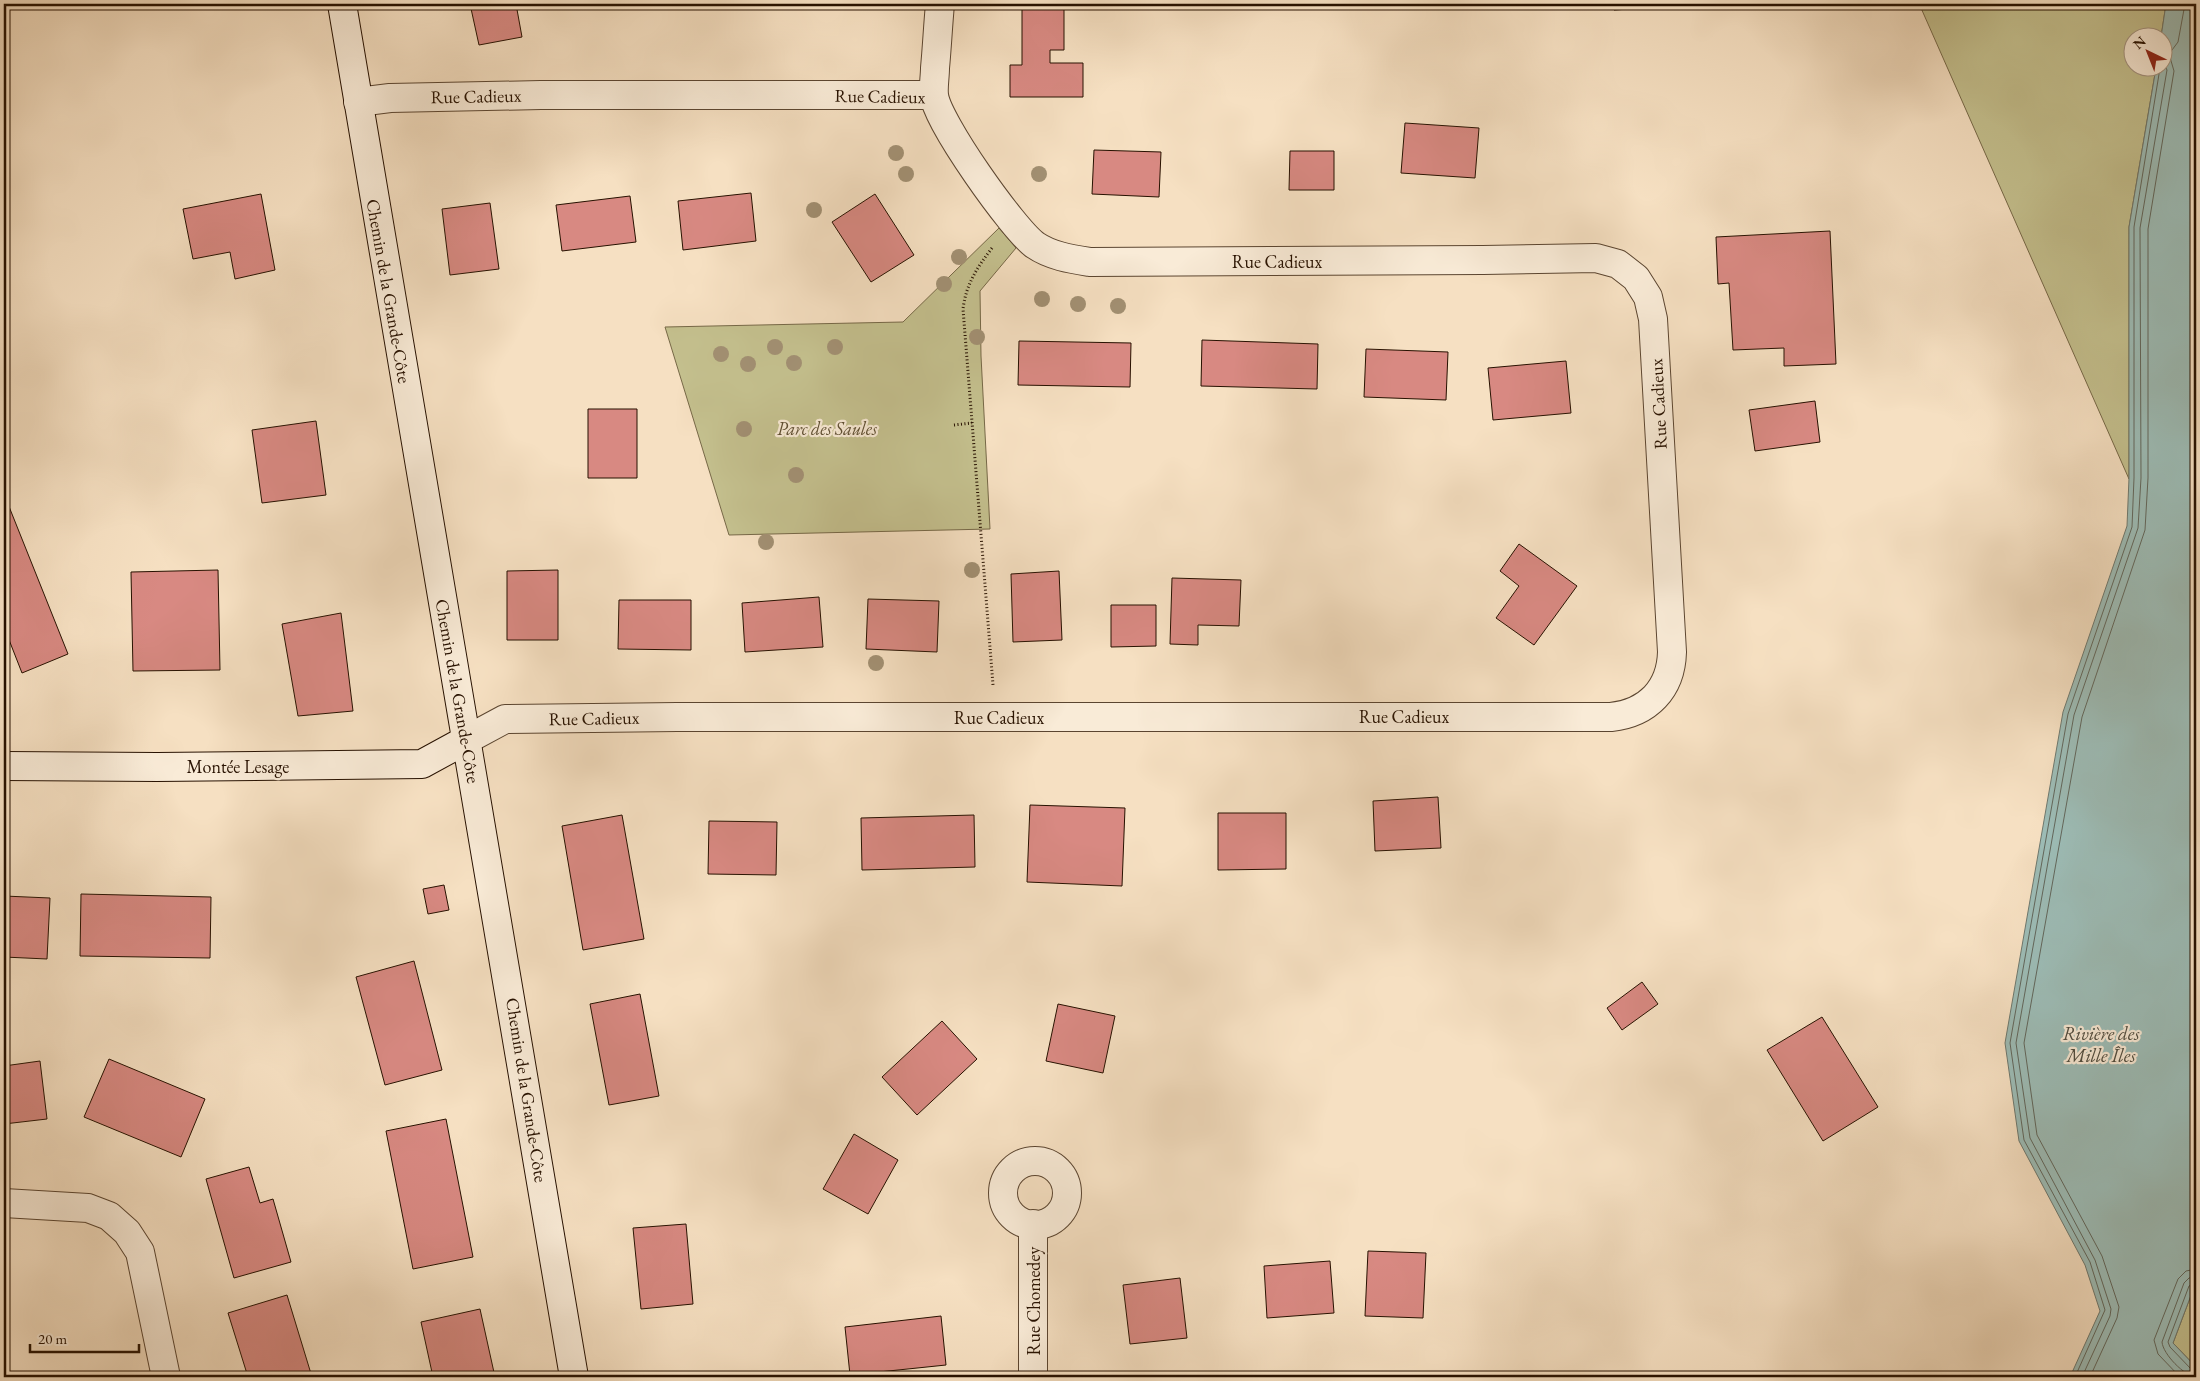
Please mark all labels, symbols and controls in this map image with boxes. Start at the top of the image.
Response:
north arrow [2122,28,2172,78]
text: N [2129,32,2150,53]
street label: Rue Cadieux [430,84,522,108]
street label: Rue Cadieux [834,84,926,108]
street label: Chemin de la Grande-Côte [361,197,417,385]
street label: Rue Cadieux [1232,250,1323,273]
street label: Rue Cadieux [1644,358,1672,450]
park label: Parc des Saules [777,417,878,440]
street label: Chemin de la Grande-Côte [430,597,486,785]
street label: Rue Cadieux [1359,705,1450,728]
street label: Rue Cadieux [548,706,640,730]
street label: Rue Cadieux [954,706,1045,729]
street label: Montée Lesage [187,755,289,778]
street label: Chemin de la Grande-Côte [501,996,553,1184]
water label: Rivière des Mille Îles [2062,1021,2140,1068]
street label: Rue Chomedey [1022,1247,1045,1355]
scale bar [30,1321,139,1353]
text: 20 m [38,1329,67,1348]

